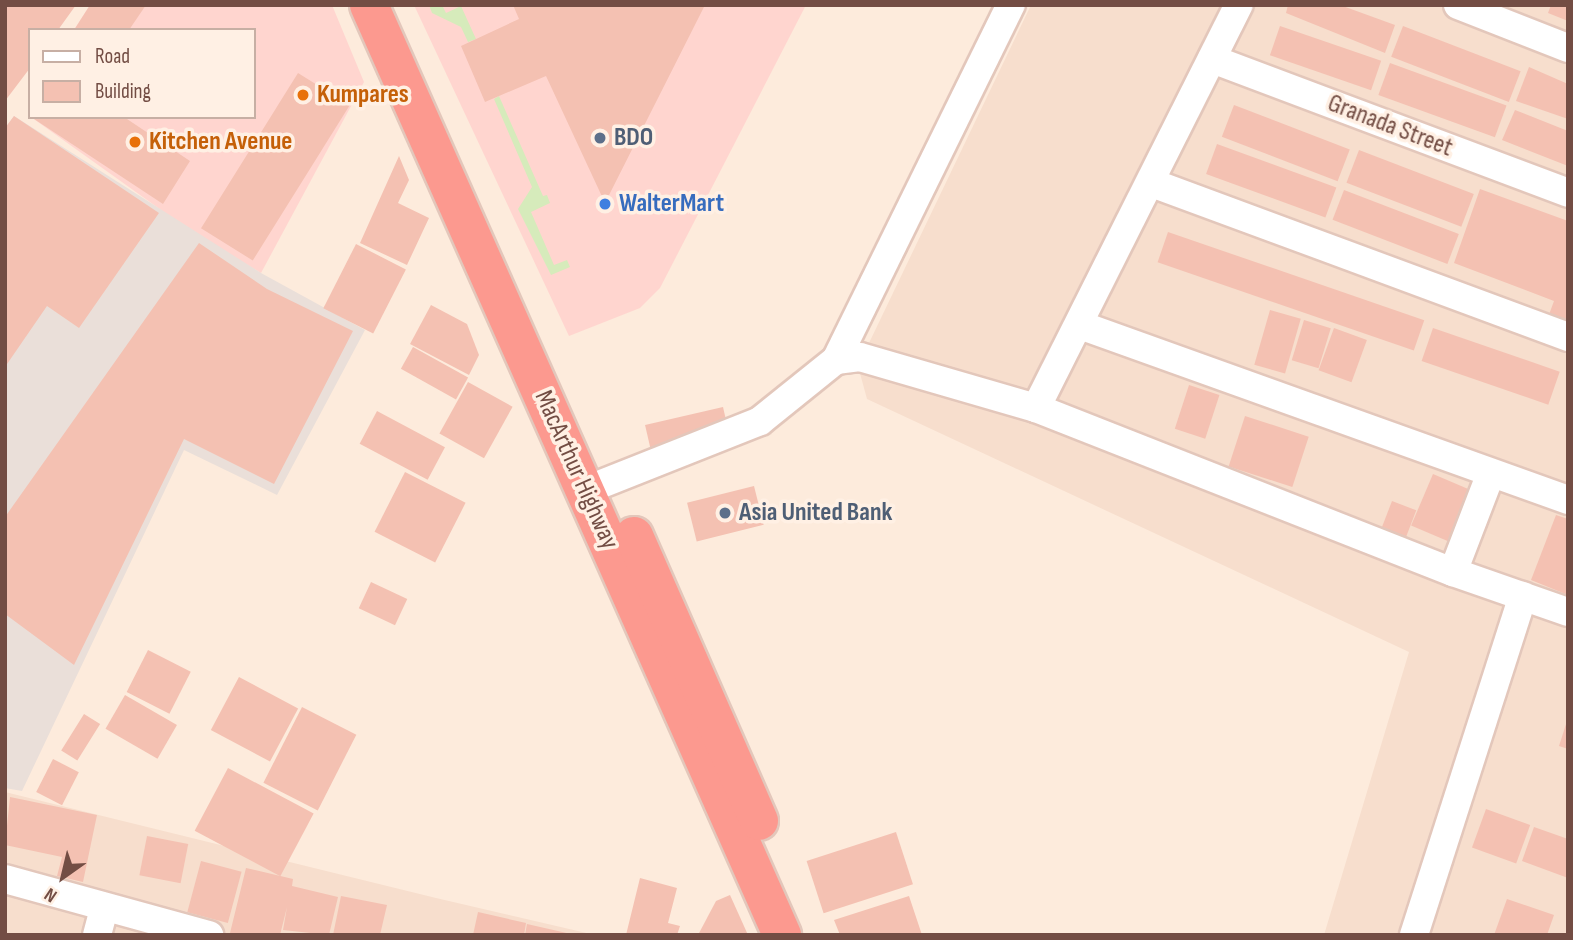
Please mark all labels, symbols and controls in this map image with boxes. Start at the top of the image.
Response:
legend [28,28,256,119]
text: Road [95,44,130,69]
text: Building [95,79,151,104]
place label: Kumpares [317,79,409,111]
marker: Kumpares [295,87,311,103]
street label: Granada Street [1323,88,1457,164]
place label: BDO [614,122,653,154]
place label: Kitchen Avenue [149,126,292,158]
marker: BDO [592,130,608,146]
marker: Kitchen Avenue [127,134,143,150]
place label: WalterMart [619,188,724,220]
marker: WalterMart [597,196,613,212]
street label: MacArthur Highway [527,386,625,554]
place label: Asia United Bank [739,497,892,529]
marker: Asia United Bank [717,505,733,521]
north arrow [28,842,98,912]
text: N [40,882,62,907]

